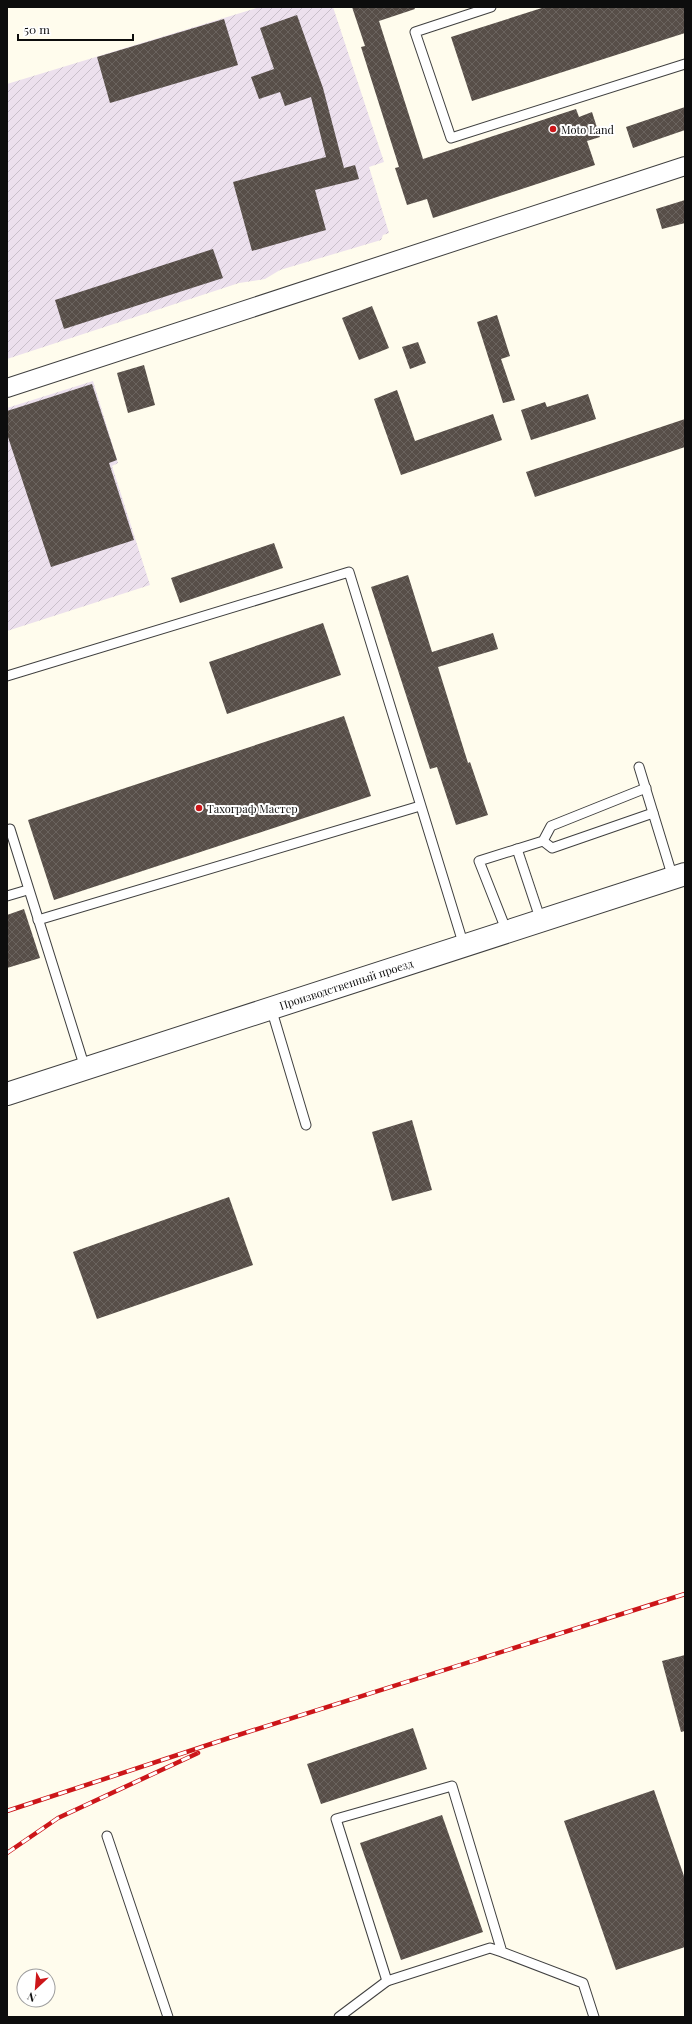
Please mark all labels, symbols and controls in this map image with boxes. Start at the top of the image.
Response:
scale bar [18,16,133,42]
text: 50 m [24,21,50,37]
place label: Moto Land [561,122,615,137]
marker: Moto Land [548,124,558,134]
place label: Тахограф Мастер [207,801,298,816]
marker: Тахограф Мастер [194,803,204,813]
street label: Производственный проезд [277,955,415,1013]
north arrow [16,1968,56,2008]
text: N [24,1989,38,2006]

